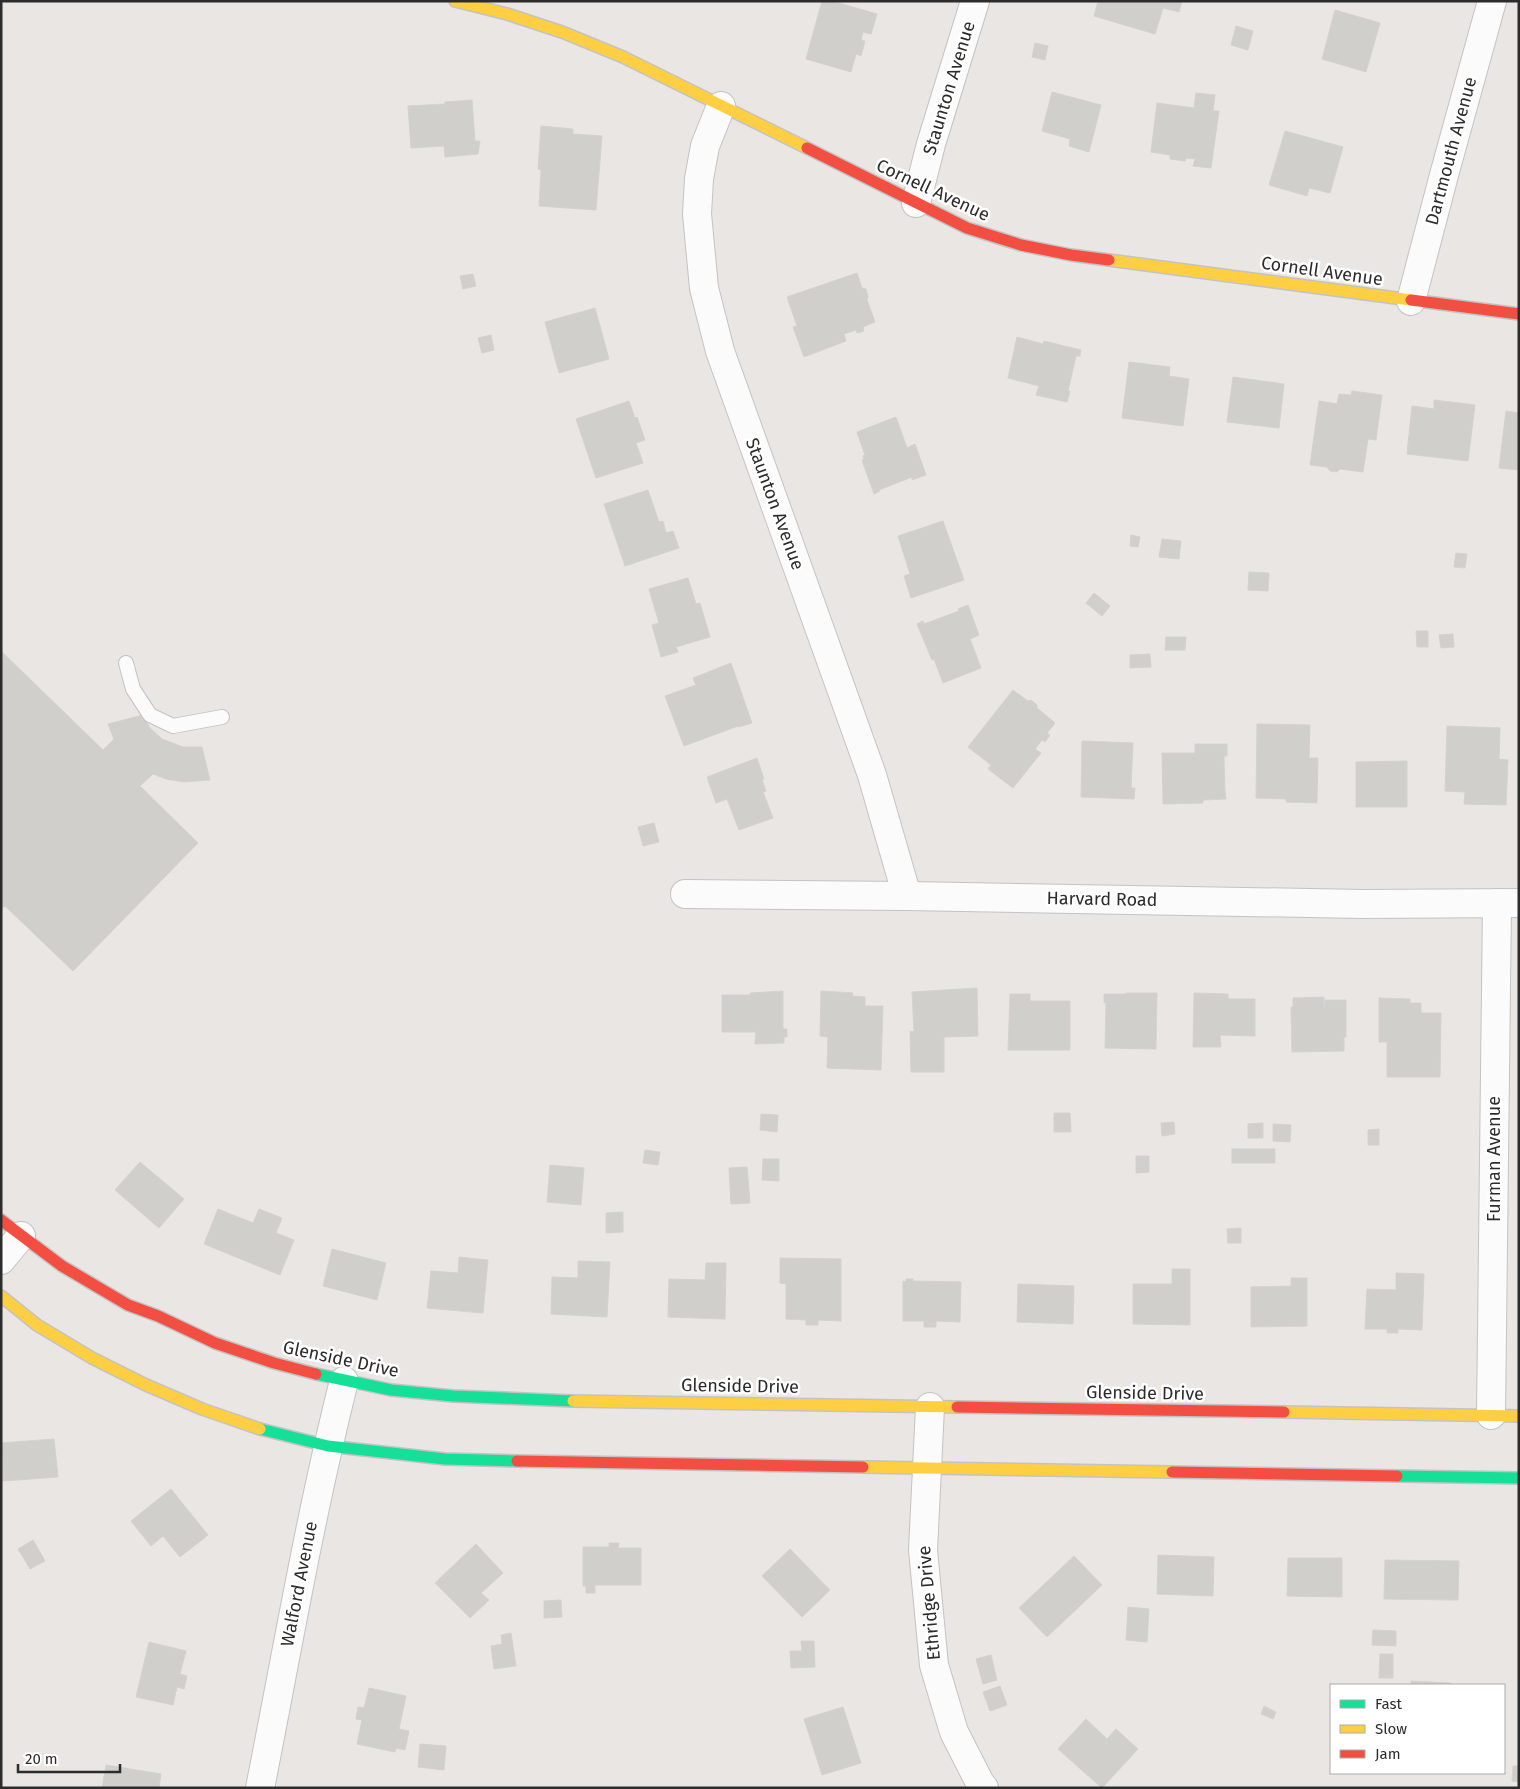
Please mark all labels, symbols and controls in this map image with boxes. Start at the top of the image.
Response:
street label: Staunton Avenue [918,18,980,158]
street label: Dartmouth Avenue [1421,74,1481,228]
street label: Cornell Avenue [873,154,993,226]
street label: Cornell Avenue [1260,252,1384,290]
street label: Staunton Avenue [741,435,809,573]
street label: Harvard Road [1046,887,1158,911]
street label: Furman Avenue [1483,1096,1505,1222]
street label: Glenside Drive [281,1336,401,1382]
street label: Glenside Drive [681,1374,799,1398]
street label: Glenside Drive [1086,1381,1204,1405]
street label: Walford Avenue [276,1519,322,1649]
street label: Ethridge Drive [913,1545,945,1661]
legend [1330,1684,1505,1774]
text: Fast [1375,1695,1402,1713]
text: Slow [1375,1720,1407,1738]
scale bar [18,1742,120,1774]
text: Jam [1375,1745,1401,1763]
text: 20 m [25,1750,58,1768]

